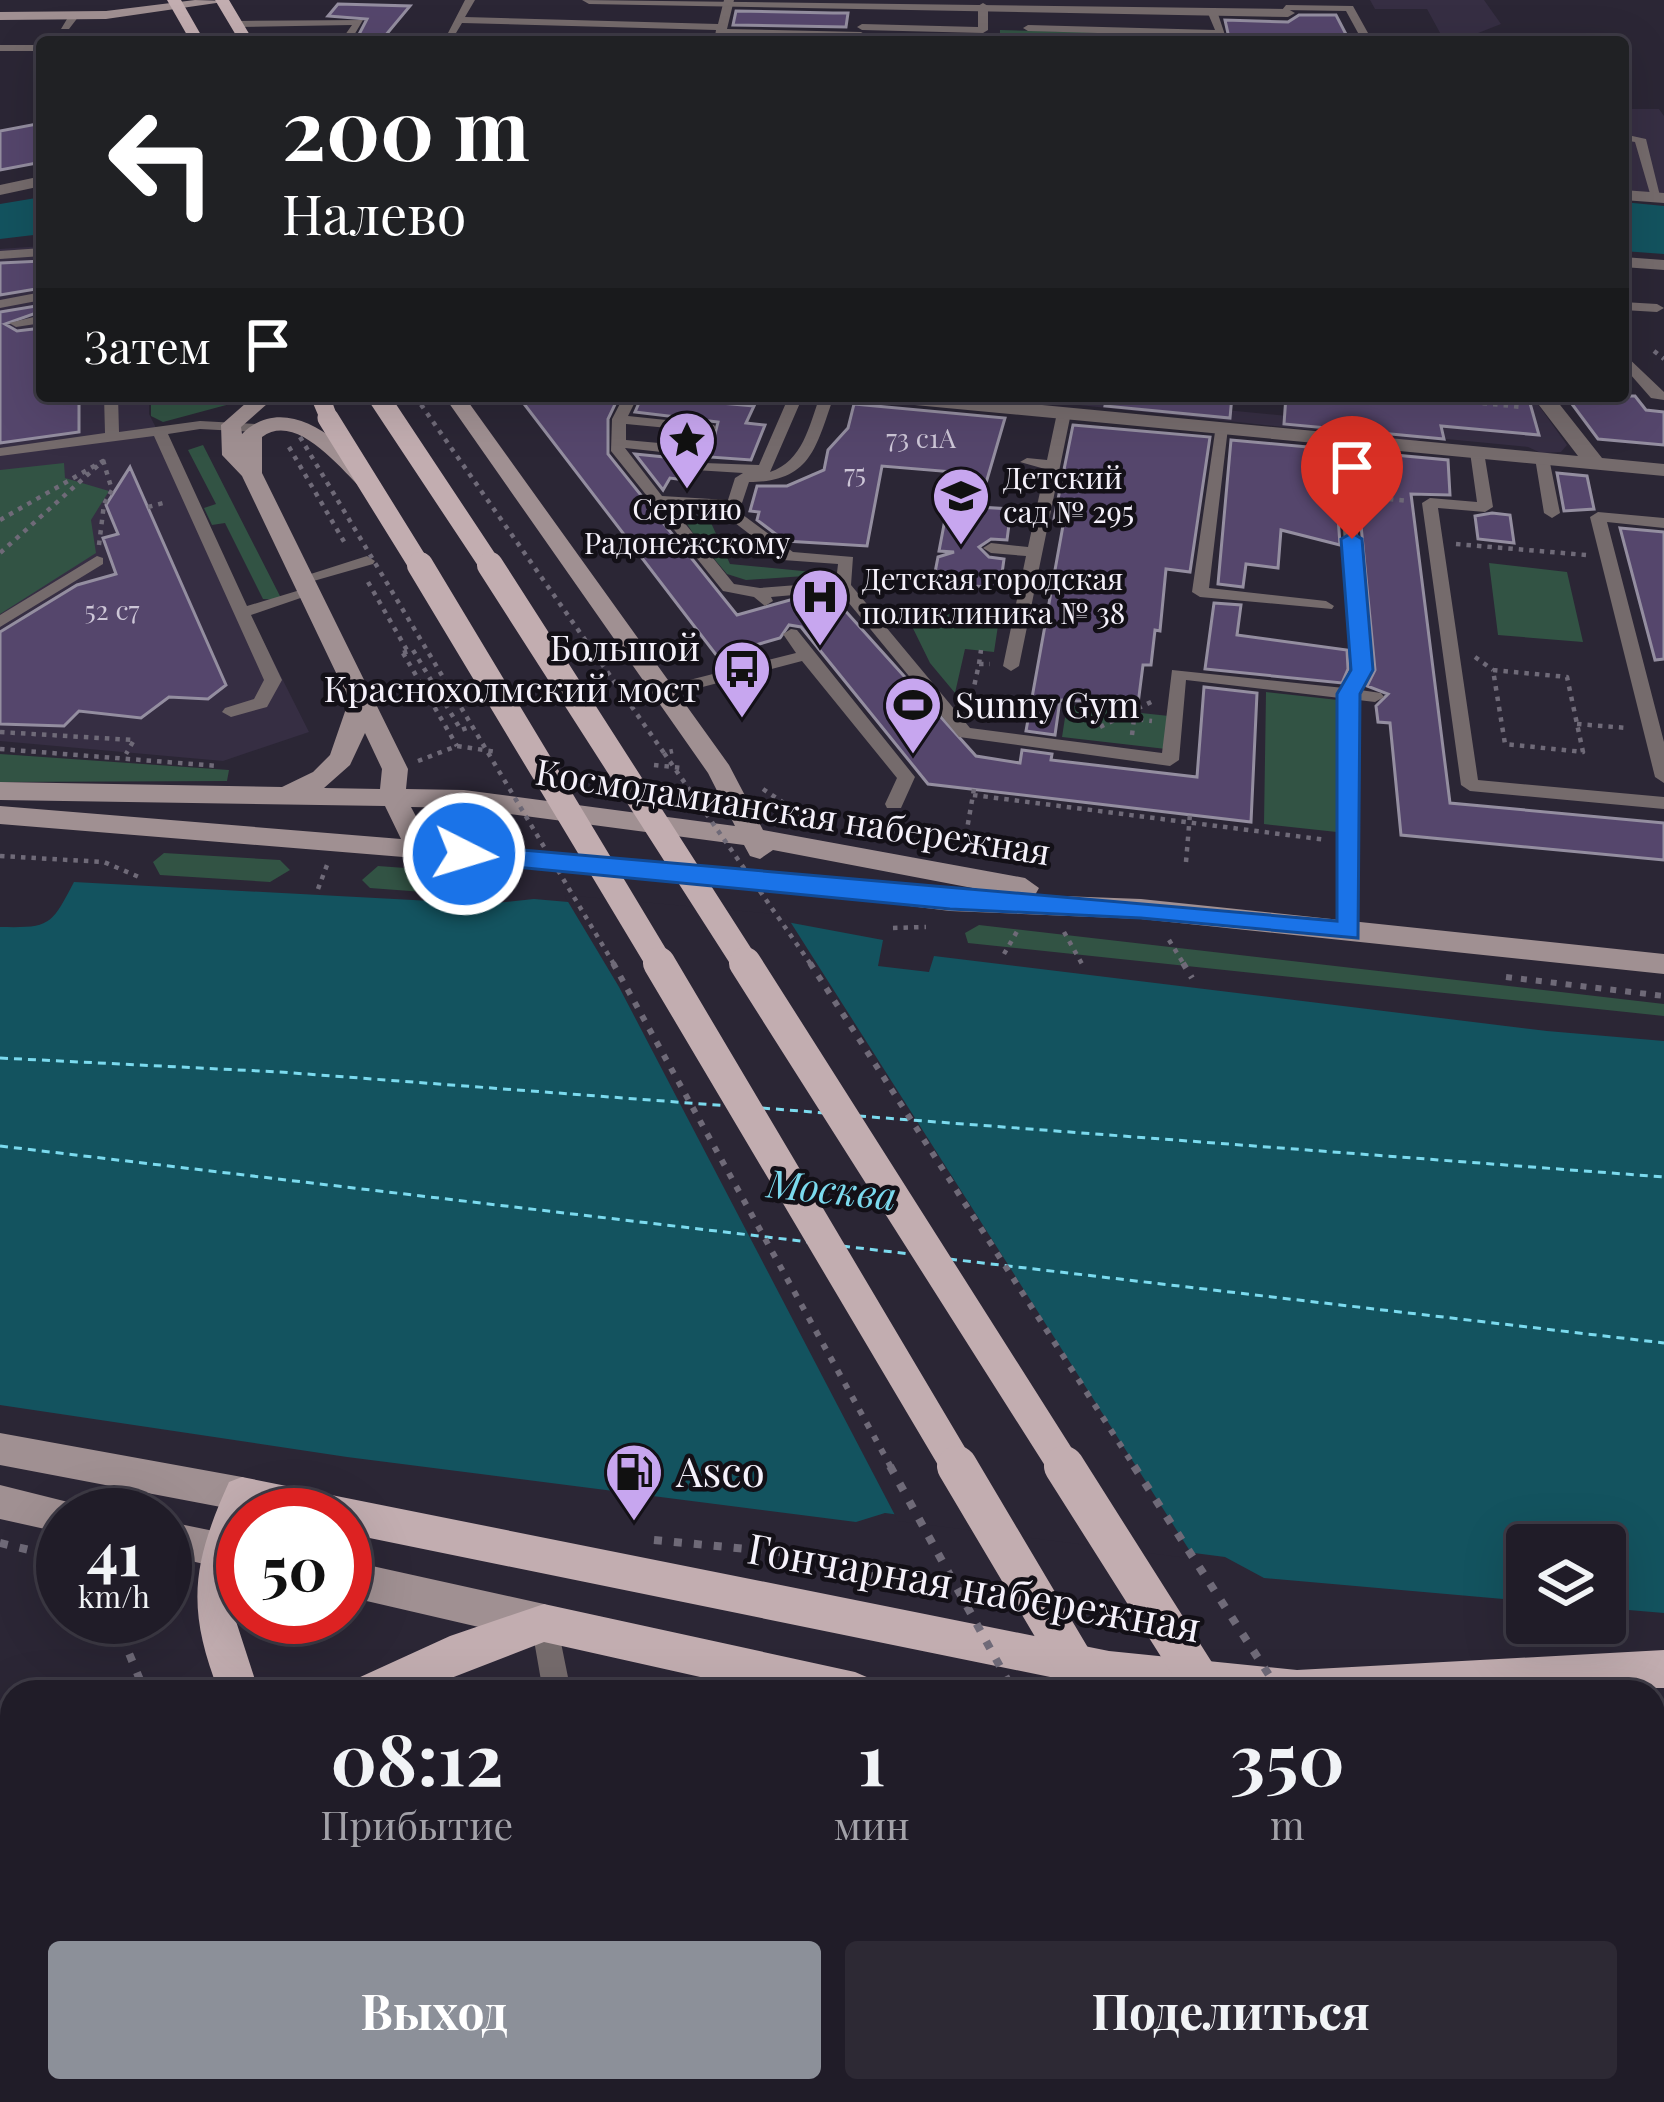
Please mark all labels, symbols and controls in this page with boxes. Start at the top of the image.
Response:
text: 200 m [282,70,530,182]
icon: left [84,84,240,240]
text: Налево [282,177,466,249]
icon: arrive [235,312,301,378]
text: Затем [84,315,211,375]
place icon: Сергию Радонежскому [656,409,718,491]
pin [1301,416,1403,539]
house number: 73 с1А [886,419,957,455]
icon: arrive [1319,434,1385,500]
house number: 75 [844,454,866,490]
place label: Детский сад № 295 [1003,457,1134,531]
school or university icon: Детский сад № 295 [930,465,992,547]
place label: Сергию Радонежскому [584,488,790,562]
place label: Детская городская поликлиника № 38 [862,558,1125,632]
hospital icon: Детская городская поликлиника № 38 [789,566,851,648]
house number: 52 с7 [85,591,140,627]
place label: Большой Краснохолмский мост [323,622,700,711]
bus stop icon: Большой Краснохолмский мост [711,638,773,720]
sports icon: Sunny Gym [882,674,944,756]
place label: Sunny Gym [955,679,1139,727]
street label: Космодамианская набережная [533,746,1054,874]
position arrow [401,791,527,917]
water label: Москва [763,1155,899,1221]
fuel station icon: Asco [603,1441,665,1523]
place label: Asco [675,1442,765,1498]
speed limit sign: 50 [216,1488,372,1644]
text: 41 [87,1511,141,1591]
street label: Гончарная набережная [744,1519,1205,1653]
map controls [1506,1524,1626,1644]
button: layers [1506,1524,1626,1644]
text: km/h [78,1576,150,1616]
text: 08:12 [330,1708,503,1804]
text: 1 [858,1708,885,1804]
text: 350 [1230,1708,1345,1804]
text: Прибытие [320,1798,513,1850]
text: мин [834,1798,910,1850]
text: m [1270,1798,1305,1850]
button: Выход [48,1941,821,2079]
button: Поделиться [845,1941,1617,2079]

